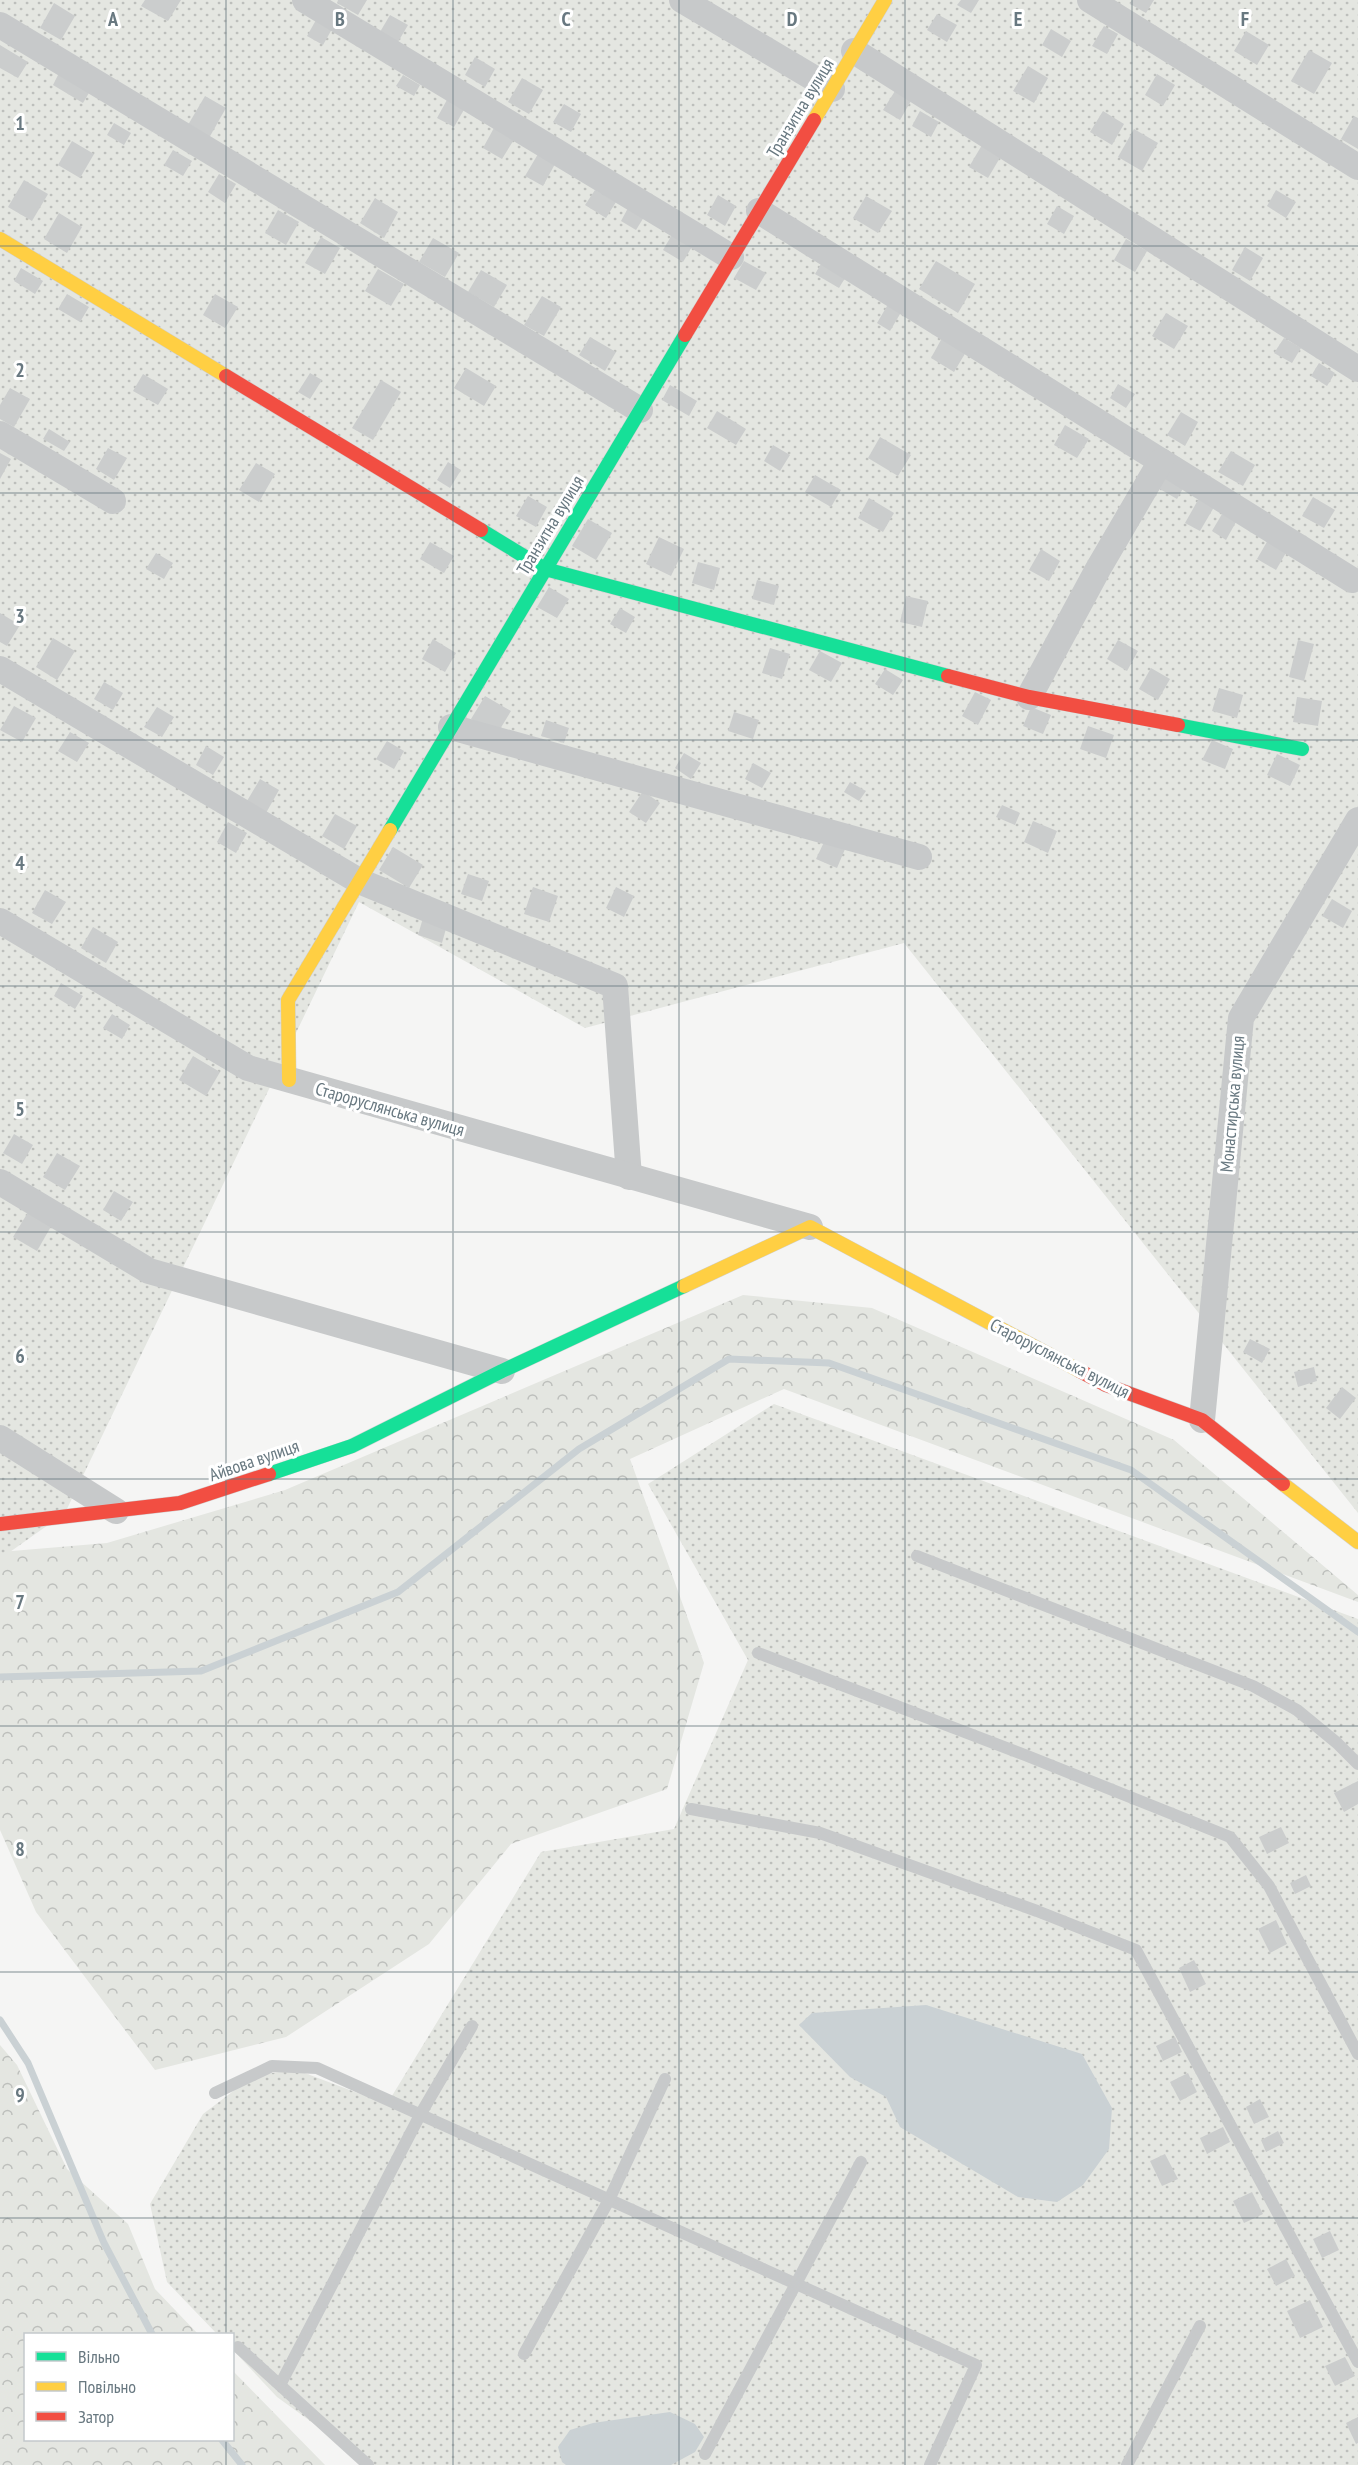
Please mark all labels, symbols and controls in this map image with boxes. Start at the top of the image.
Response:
text: A [107,6,119,32]
text: B [335,6,345,32]
text: C [561,6,571,32]
text: D [787,6,798,32]
text: E [1014,6,1022,32]
text: F [1241,6,1249,32]
street label: Транзитна вулиця [761,54,839,162]
text: 1 [15,110,25,136]
text: 2 [15,357,25,383]
street label: Транзитна вулиця [511,471,589,579]
text: 3 [15,603,25,629]
text: 4 [15,850,25,876]
street label: Монастирська вулиця [1215,1035,1249,1173]
street label: Староруслянська вулиця [313,1077,467,1141]
text: 5 [15,1096,25,1122]
street label: Староруслянська вулиця [986,1313,1134,1403]
text: 6 [15,1343,25,1369]
street label: Айвова вулиця [206,1434,302,1486]
text: 7 [15,1589,25,1615]
text: 8 [15,1836,25,1862]
text: 9 [15,2082,25,2108]
legend [24,2333,234,2441]
text: Вільно [78,2345,120,2368]
text: Повільно [78,2375,136,2398]
text: Затор [78,2405,114,2428]

